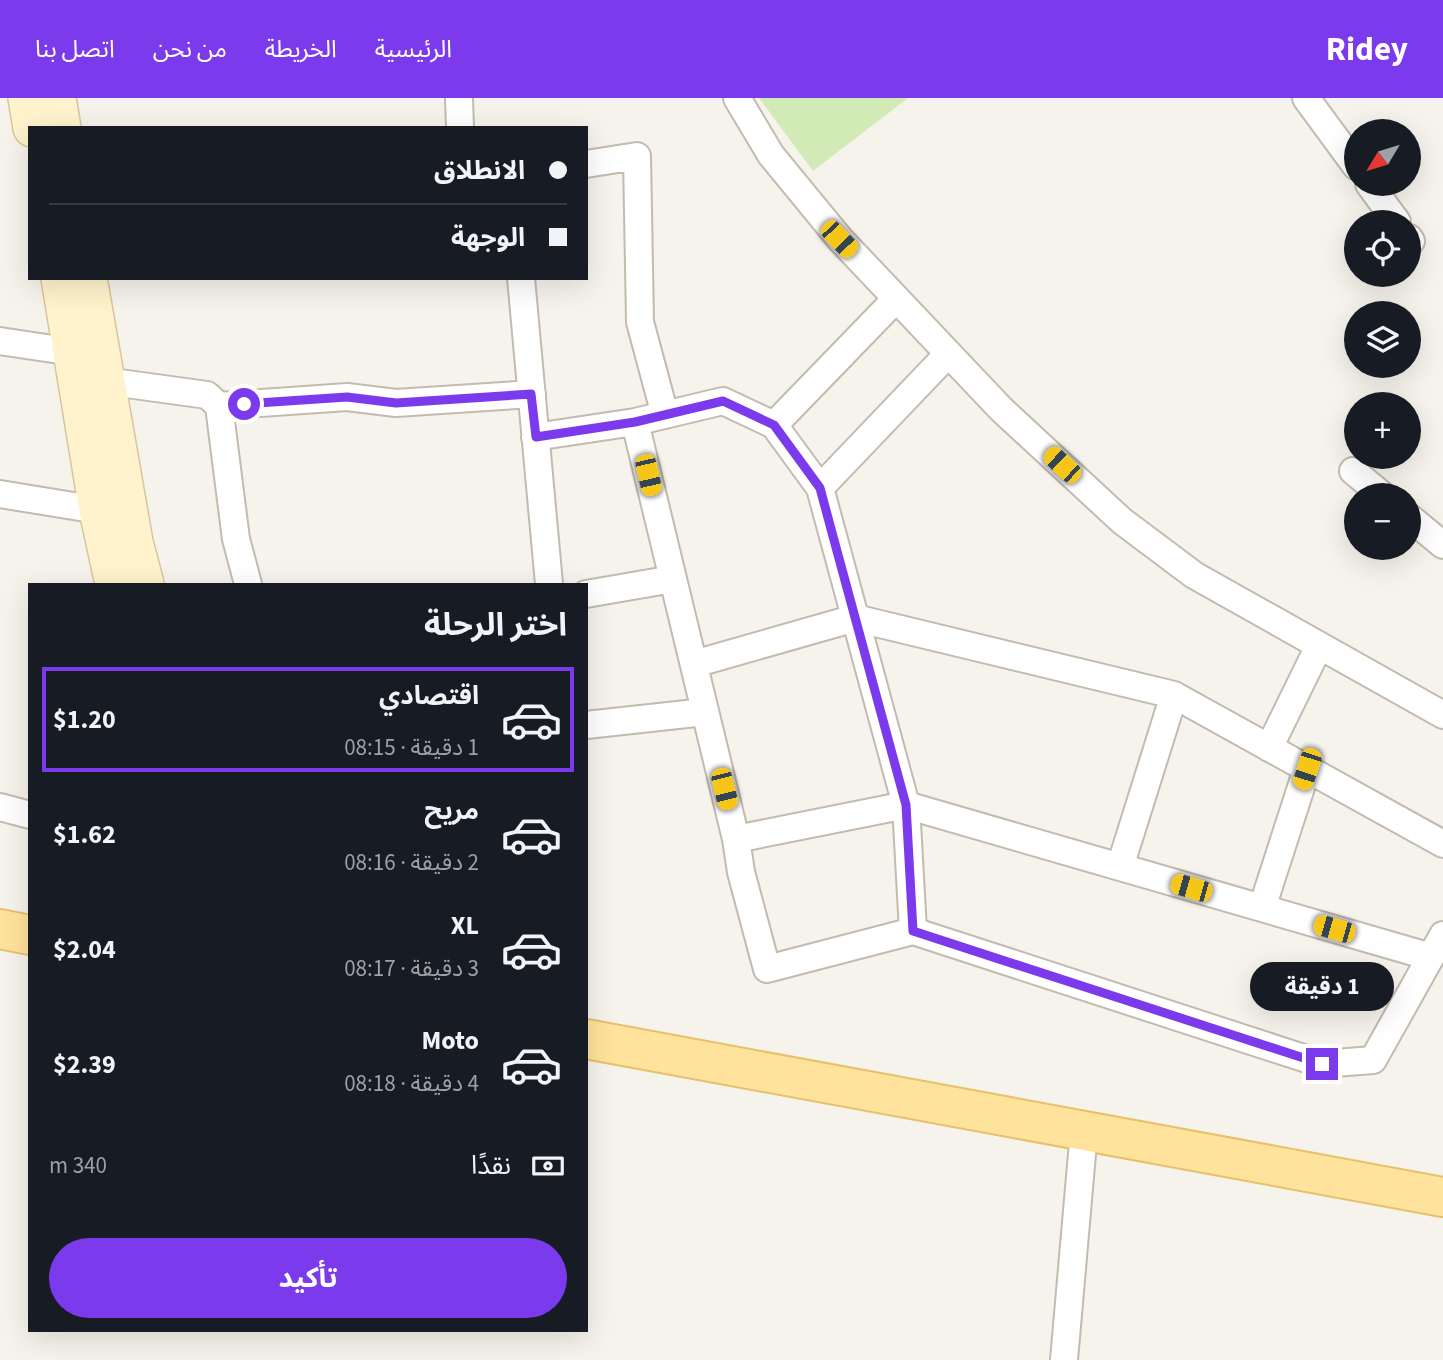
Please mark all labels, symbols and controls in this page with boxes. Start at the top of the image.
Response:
text: Ridey [1326,26,1408,73]
text: اتصل بنا [35,32,115,67]
text: من نحن [153,32,227,67]
text: الخريطة [265,32,337,67]
text: الرئيسية [375,32,452,67]
north arrow [1344,119,1421,196]
map controls [1344,119,1421,560]
text: الانطلاق [434,152,525,189]
button: locate [1344,210,1421,287]
car [817,217,862,261]
text: الوجهة [451,219,525,256]
button: layers [1344,301,1421,378]
route start [228,388,260,420]
button: + [1344,392,1421,469]
car [1040,443,1085,487]
car [634,452,663,498]
button: − [1344,483,1421,560]
text: اختر الرحلة [424,602,567,648]
text: اقتصادي [379,677,479,714]
icon: car [500,688,563,751]
text: $1.20 [53,701,116,738]
text: 1 دقيقة · 08:15 [344,731,479,764]
car [1291,746,1324,792]
car [709,766,740,812]
text: مريح [424,792,479,829]
icon: car [500,803,563,866]
text: $1.62 [53,816,116,853]
text: 2 دقيقة · 08:16 [344,846,479,879]
car [1168,872,1215,904]
text: XL [451,907,479,944]
car [1311,913,1358,945]
icon: car [500,918,563,981]
text: $2.04 [53,931,116,968]
text: 3 دقيقة · 08:17 [344,952,479,985]
callout: 1 دقيقة [1250,962,1394,1012]
text: 1 دقيقة [1285,970,1359,1003]
text: Moto [422,1022,479,1059]
icon: car [500,1033,563,1096]
text: $2.39 [53,1046,116,1083]
route end [1306,1048,1338,1080]
text: 4 دقيقة · 08:18 [344,1067,479,1100]
text: نقدًا [471,1147,511,1184]
icon: cash [529,1147,567,1185]
text: 340 m [49,1149,107,1182]
button: تأكيد [49,1238,567,1318]

